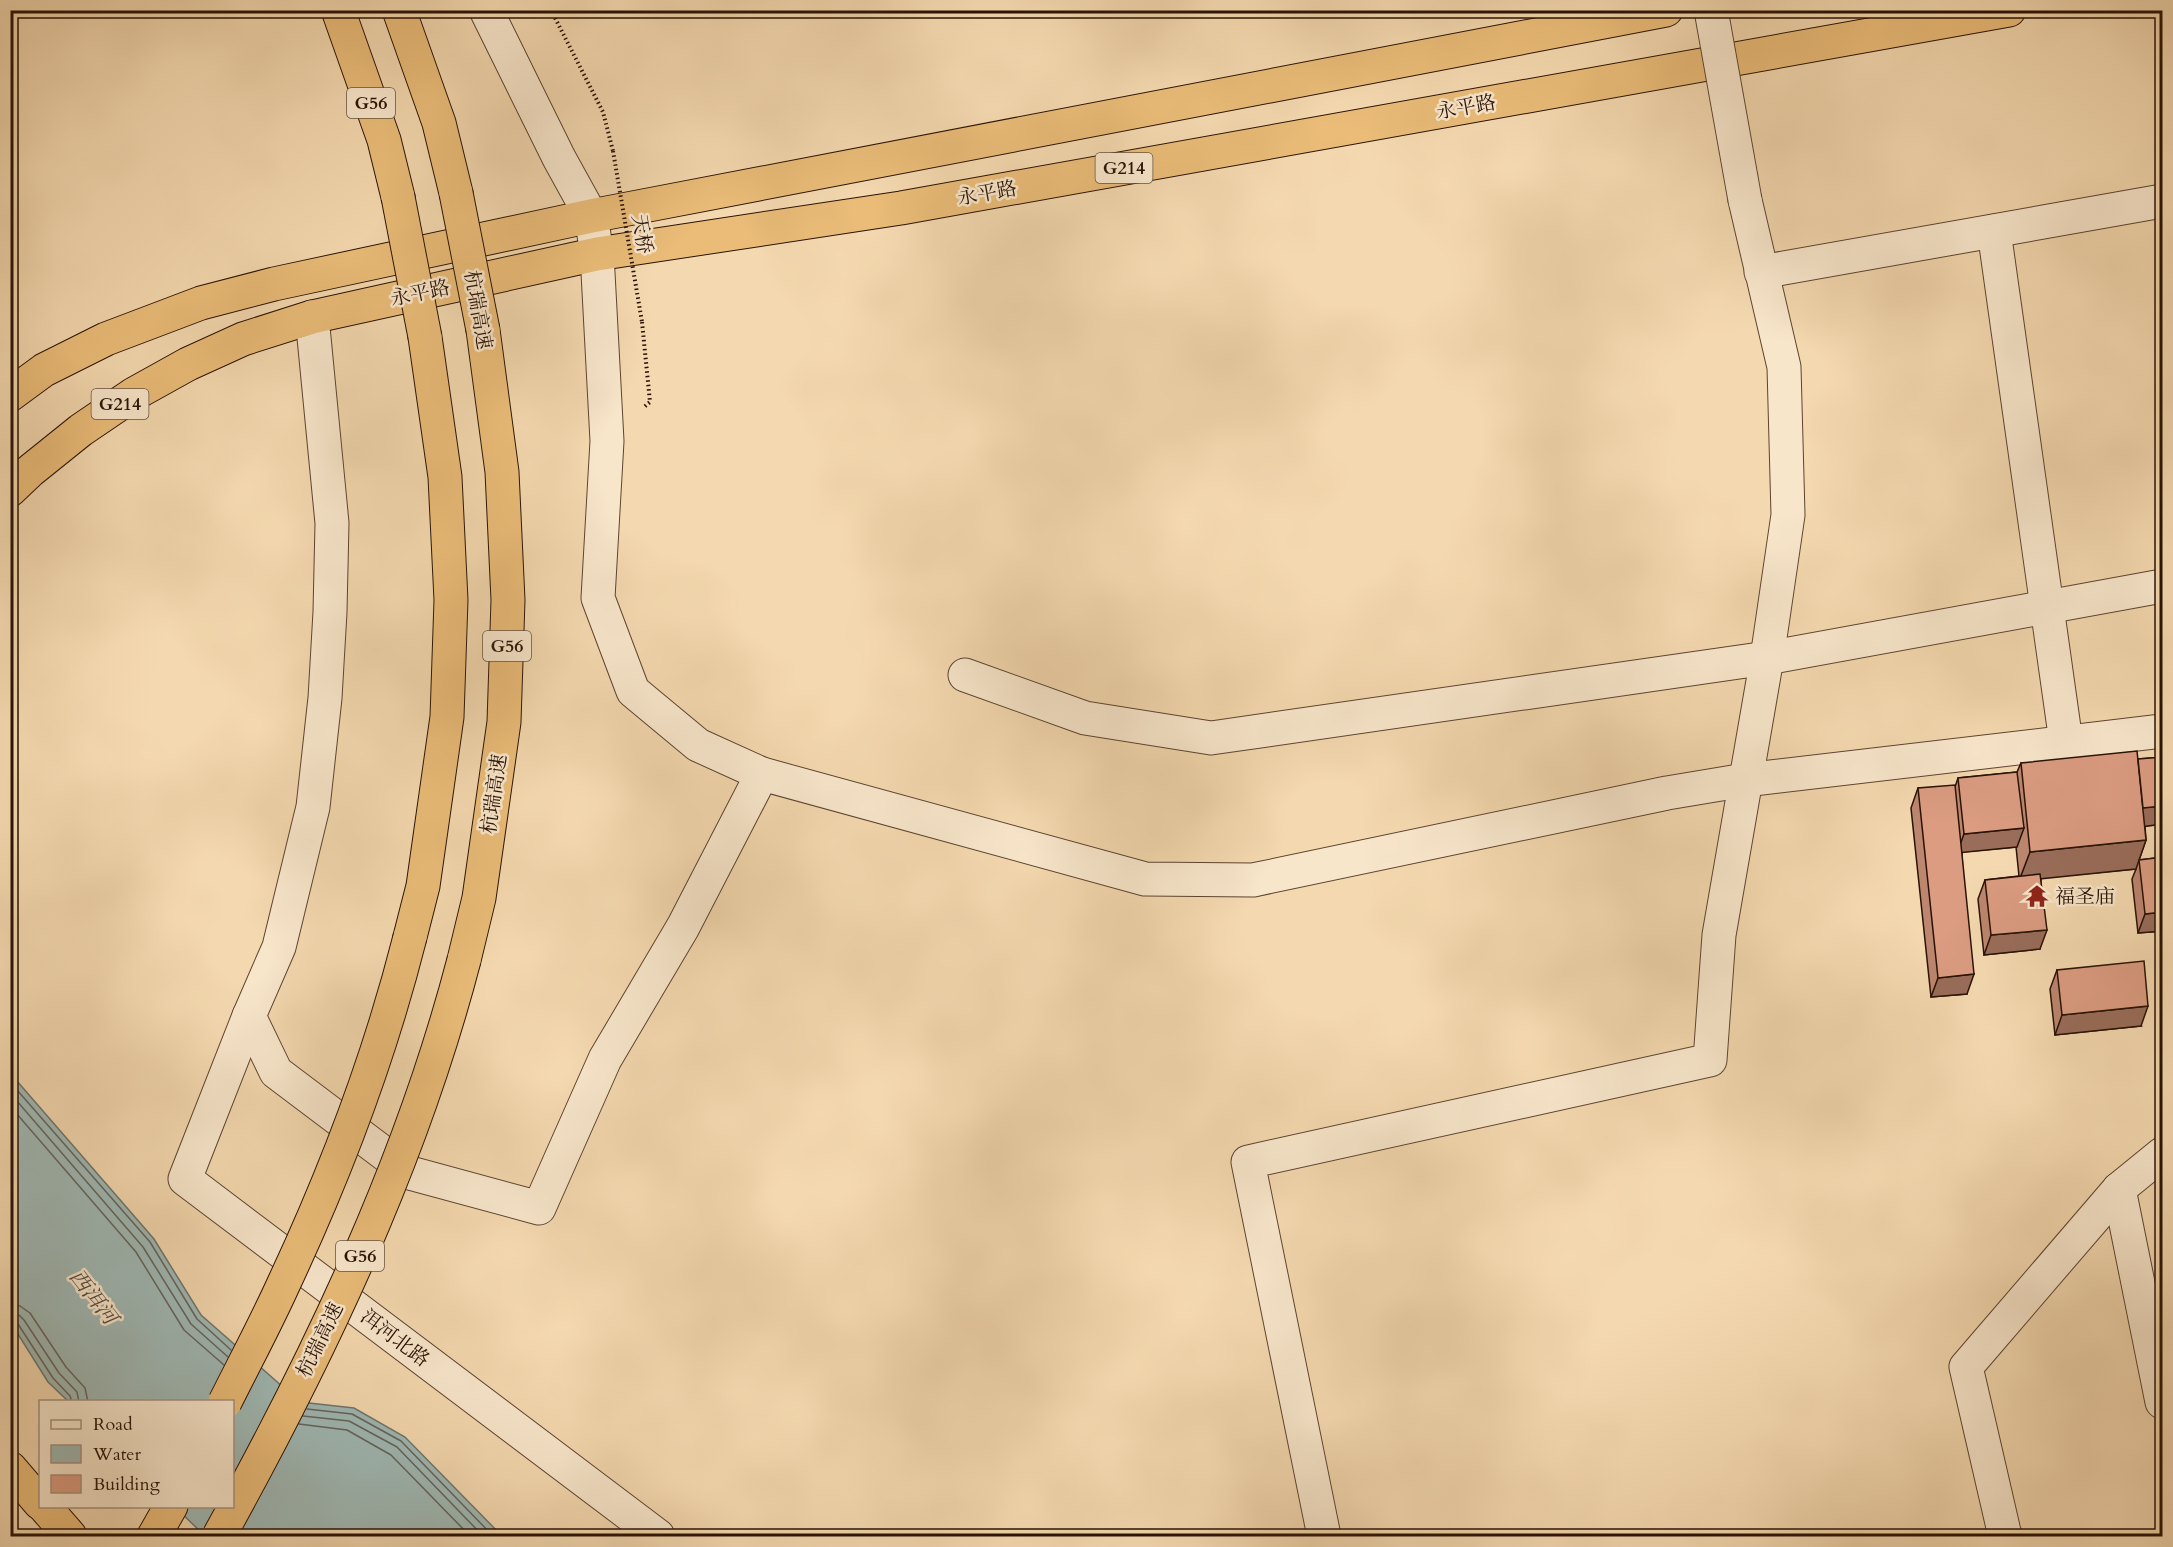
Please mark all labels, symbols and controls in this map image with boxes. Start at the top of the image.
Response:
road number: G56 [347,88,395,118]
street label: 永平路 [1434,88,1498,126]
road number: G214 [1096,153,1152,183]
street label: 永平路 [955,174,1019,212]
street label: 天桥 [625,212,659,256]
street label: 杭瑞高速 [458,268,498,352]
street label: 永平路 [388,274,452,312]
road number: G214 [92,389,148,419]
road number: G56 [483,631,531,661]
street label: 杭瑞高速 [475,753,513,835]
temple icon: 福圣庙 [2024,883,2050,909]
place label: 福圣庙 [2055,883,2115,910]
road number: G56 [336,1241,384,1271]
water label: 西洱河 [62,1263,126,1334]
street label: 杭瑞高速 [290,1298,350,1382]
street label: 洱河北路 [355,1303,435,1373]
legend [39,1400,234,1508]
text: Road [93,1412,133,1437]
text: Water [92,1442,142,1467]
text: Building [93,1472,161,1497]

